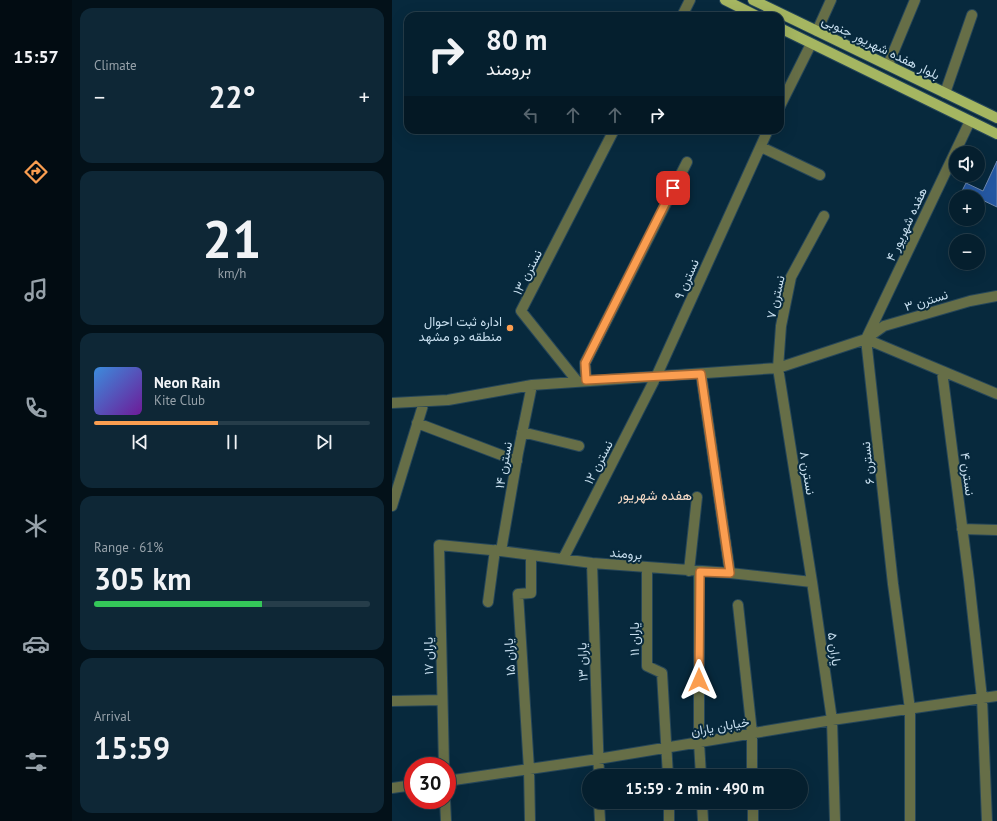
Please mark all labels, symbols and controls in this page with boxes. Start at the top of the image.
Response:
street label: بلوار هفده شهریور جنوبی [819,11,943,83]
text: 80 m [486,21,547,58]
icon: right [420,28,472,80]
text: 15:57 [13,45,59,68]
text: Climate [94,57,137,74]
text: برومند [486,57,531,80]
text: 22° [208,77,256,116]
text: − [94,83,105,111]
text: + [359,83,370,111]
icon: left [520,104,542,126]
icon: ahead [562,104,584,126]
icon: ahead [604,104,626,126]
icon: right [646,104,668,126]
map controls [949,146,985,270]
button: sound [949,146,985,182]
icon: directions [22,158,50,186]
pin [656,171,690,205]
icon: arrive [662,177,684,199]
street label: هفده شهریور ۴ [882,185,931,264]
button: + [949,190,985,226]
text: 21 [203,205,261,272]
button: − [949,234,985,270]
street label: نسترن ۱۳ [509,246,546,298]
street label: نسترن ۹ [670,256,703,302]
text: km/h [218,265,246,282]
street label: نسترن ۷ [762,274,789,320]
icon: music [22,276,50,304]
street label: نسترن ۳ [902,286,950,315]
place label: اداره ثبت احوال منطقه دو مشهد [418,313,502,345]
marker: اداره ثبت احوال منطقه دو مشهد [505,323,515,333]
text: Neon Rain [154,373,220,392]
text: Kite Club [154,392,205,409]
icon: phone [22,394,50,422]
icon: previous [129,431,151,453]
icon: pause [221,431,243,453]
icon: next [313,431,335,453]
street label: نسترن ۱۲ [580,437,617,487]
street label: نسترن ۱۴ [491,440,516,490]
street label: نسترن ۶ [857,441,878,485]
street label: نسترن ۸ [796,450,819,496]
street label: نسترن ۴ [956,451,979,497]
district label: هفده شهریور [617,486,692,504]
icon: climate [22,512,50,540]
text: Range · 61% [94,539,163,556]
street label: برومند [609,544,643,563]
text: 305 km [94,559,192,598]
street label: یاران ۱۱ [626,622,643,656]
icon: car [22,630,50,658]
street label: یاران ۵ [824,631,845,667]
street label: یاران ۱۷ [420,637,437,675]
street label: یاران ۱۵ [500,638,519,676]
street label: یاران ۱۳ [573,642,592,682]
position arrow [678,659,720,701]
text: Arrival [94,708,130,725]
street label: خیابان یاران [689,713,751,740]
text: 15:59 [94,728,170,767]
icon: filters [22,748,50,776]
speed limit sign: 30 [404,757,456,809]
text: 15:59 · 2 min · 490 m [626,779,764,798]

